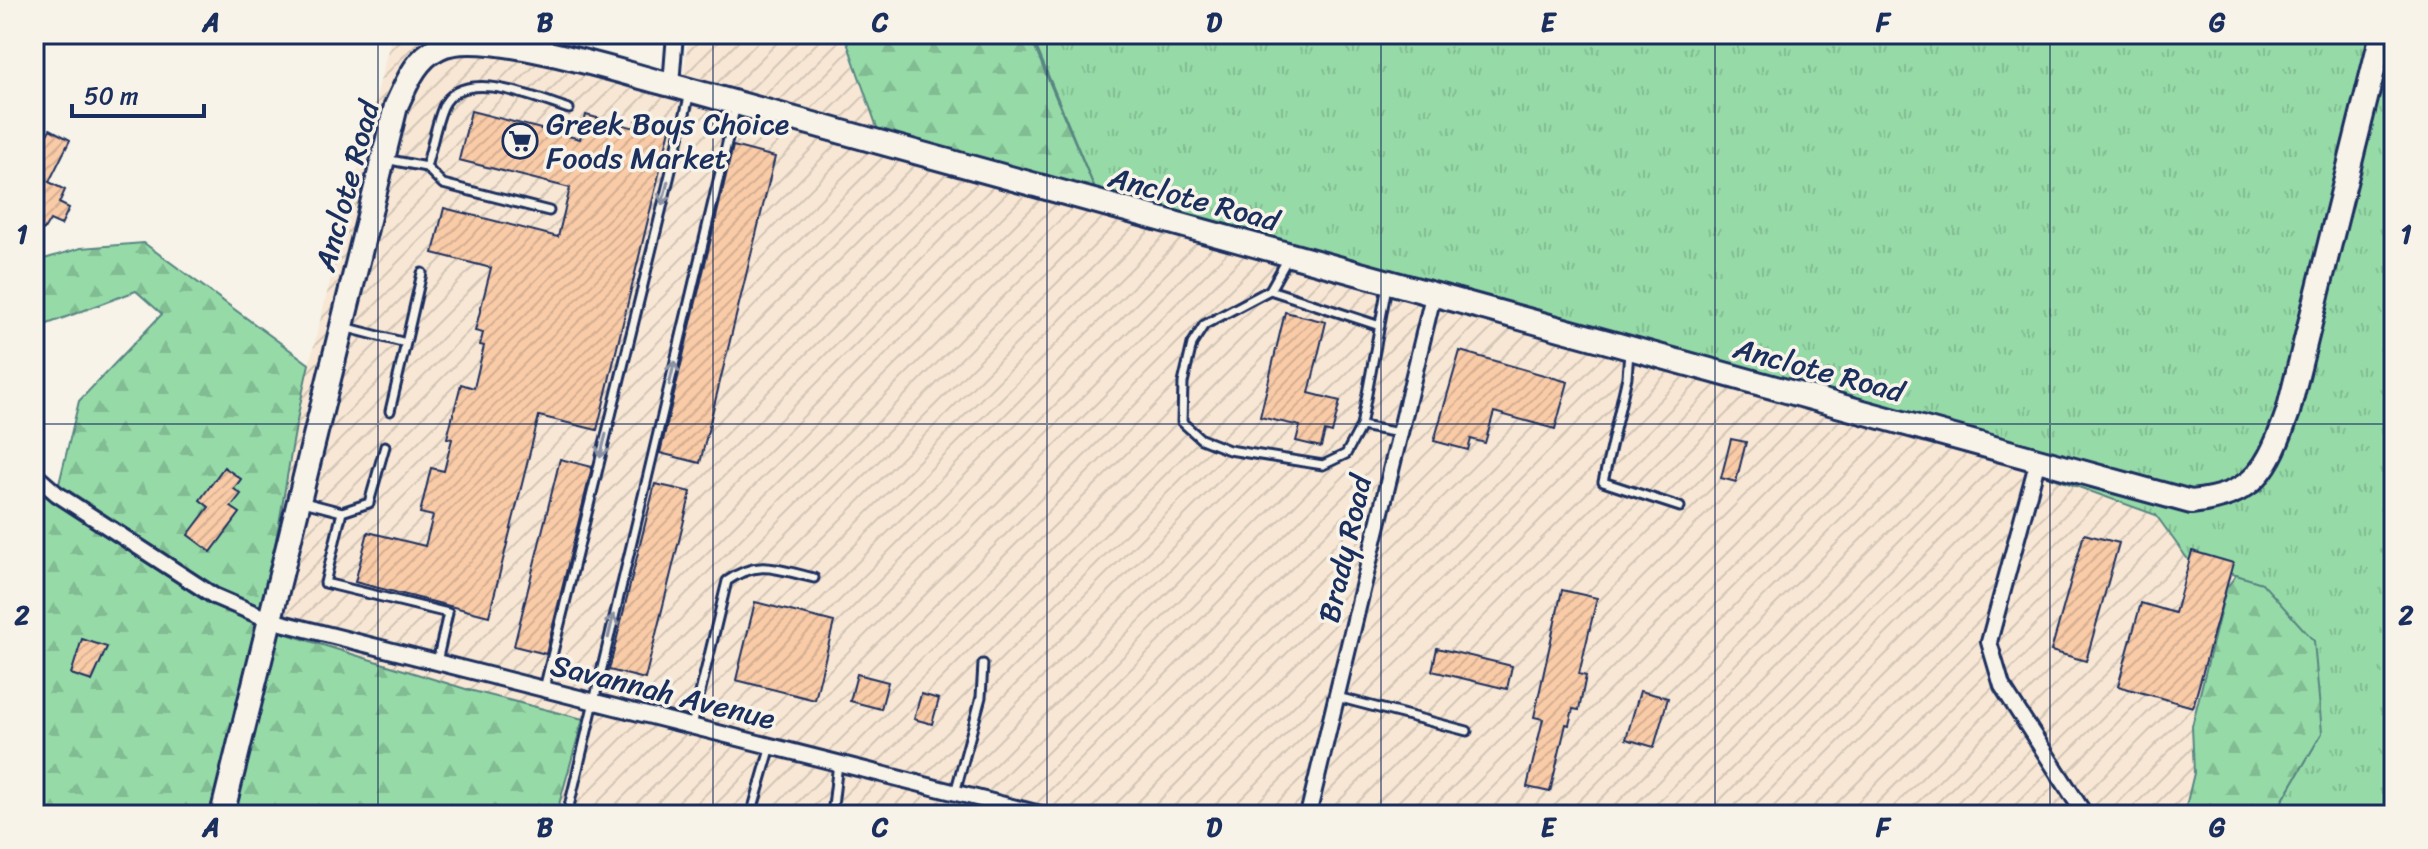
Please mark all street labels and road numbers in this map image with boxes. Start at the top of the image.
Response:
street label: Anclote Road [298,92,396,278]
street label: Anclote Road [1102,150,1288,248]
street label: Anclote Road [1727,321,1913,419]
street label: Brady Road [1302,468,1389,628]
street label: Savannah Avenue [545,638,781,746]

